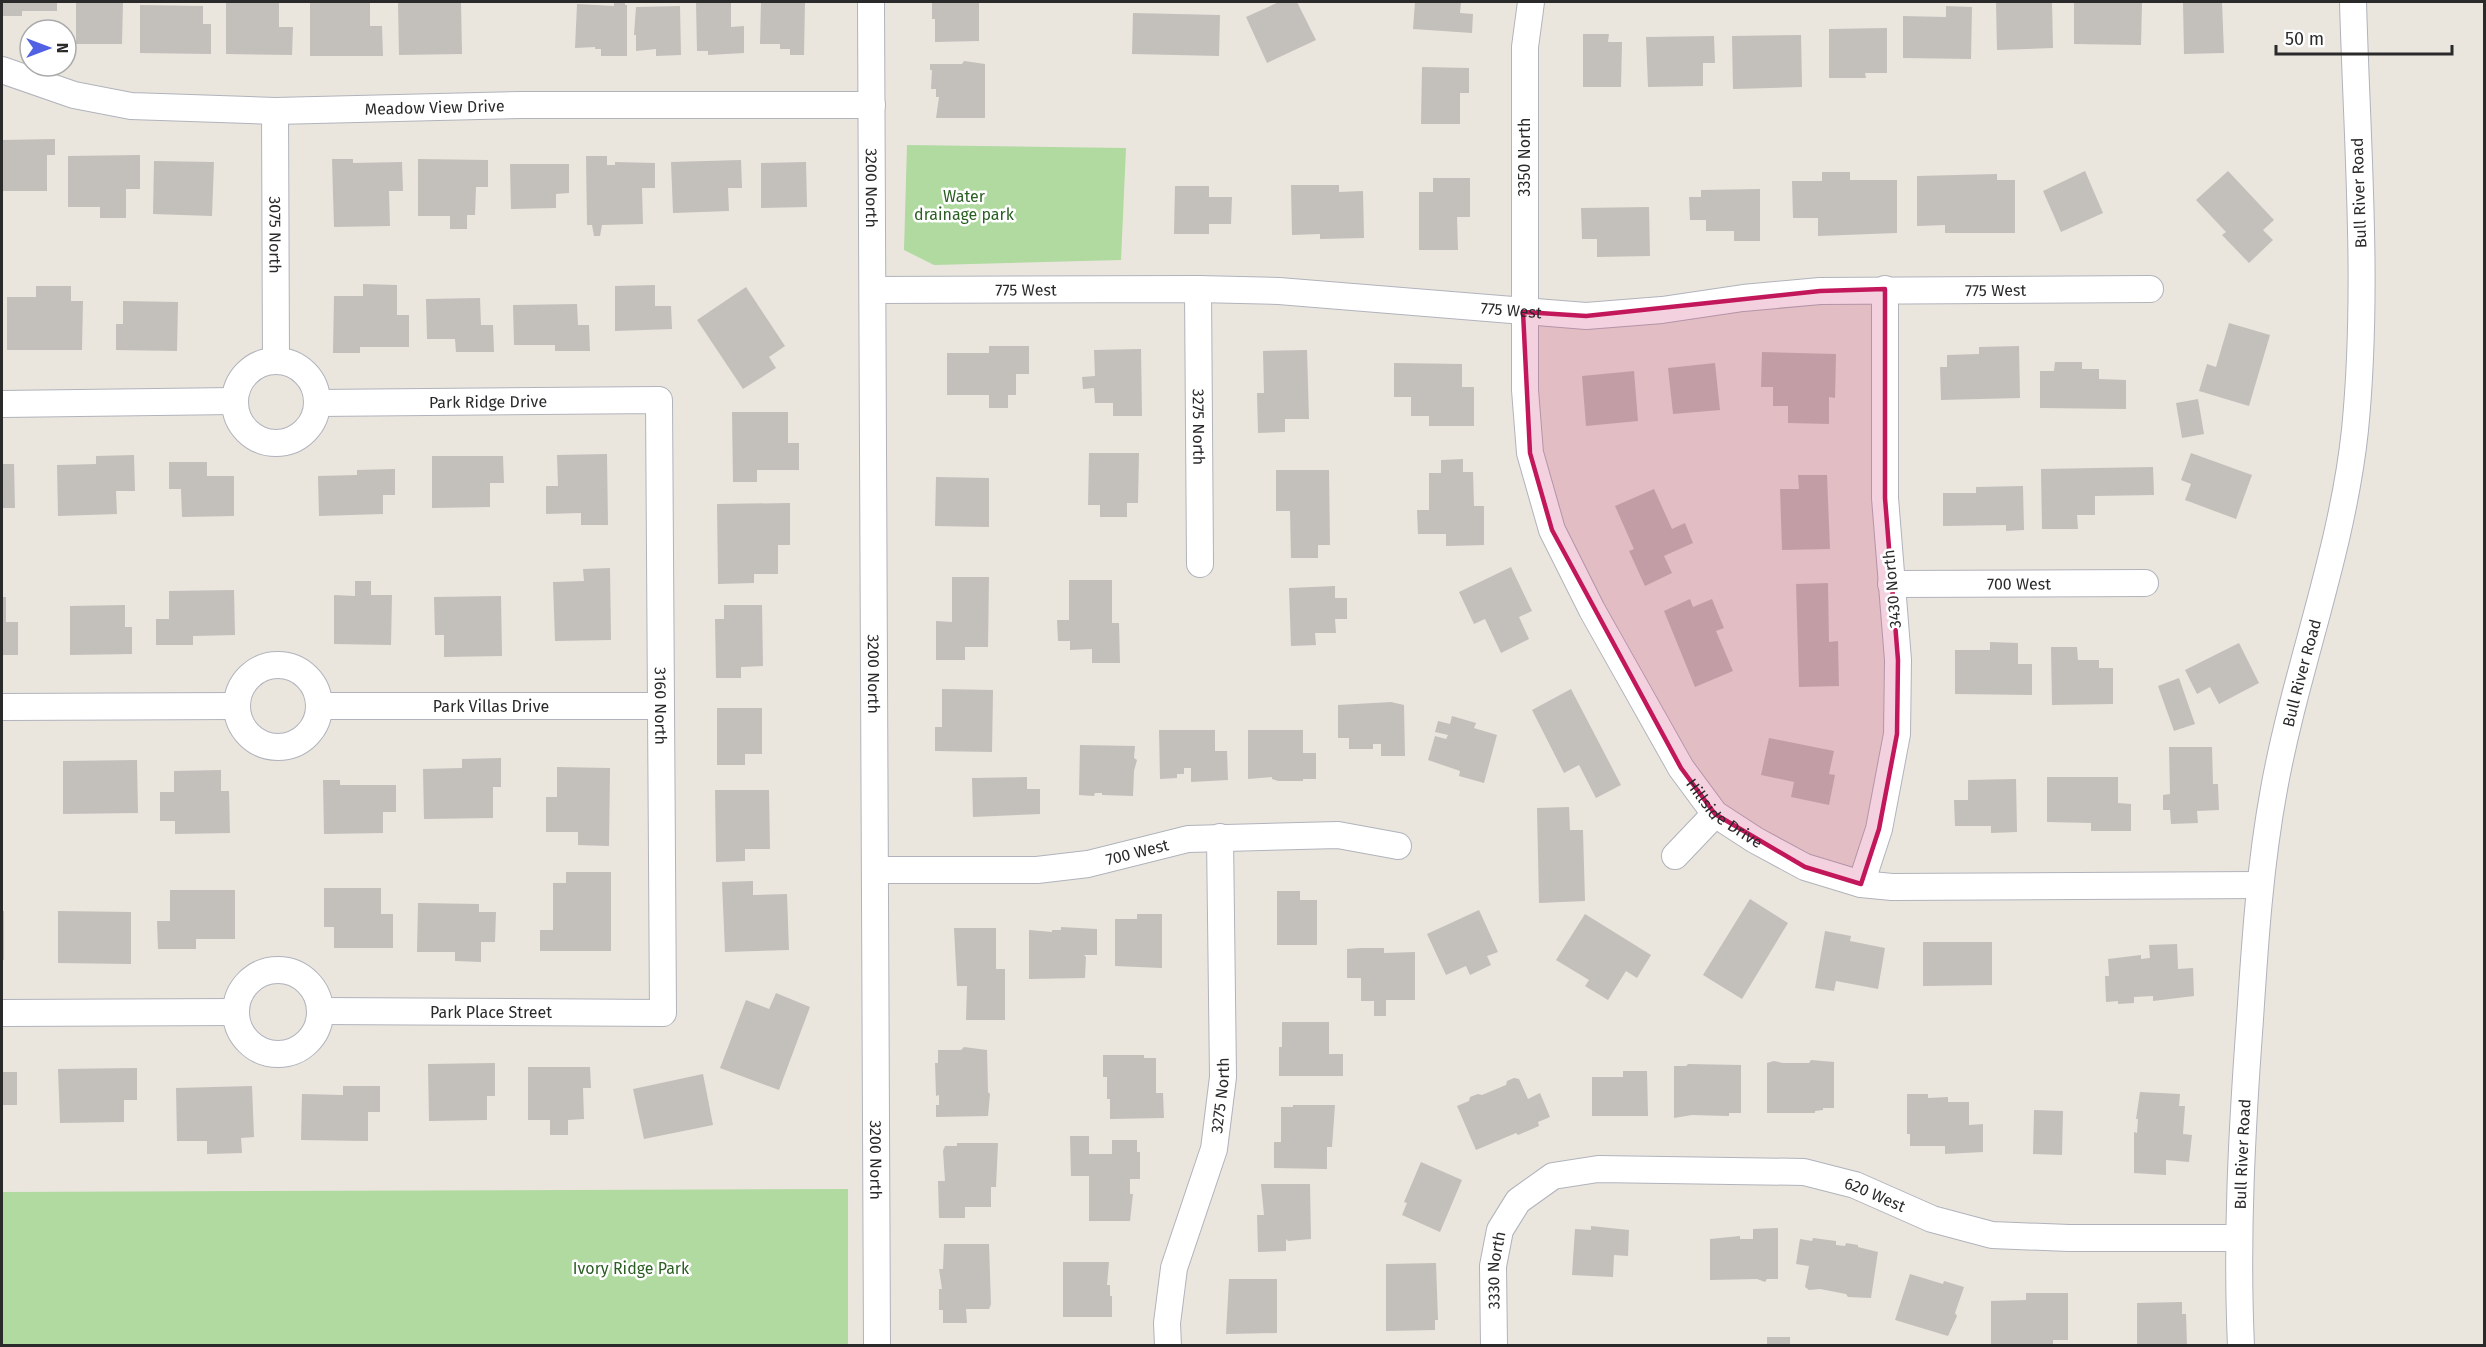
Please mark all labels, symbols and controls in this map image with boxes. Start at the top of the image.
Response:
north arrow [18,18,78,78]
scale bar [2276,18,2452,56]
text: 50 m [2285,28,2324,50]
text: N [53,43,72,53]
street label: Meadow View Drive [364,96,505,118]
street label: 3350 North [1515,118,1534,196]
street label: Bull River Road [2348,137,2370,249]
street label: 3200 North [862,148,882,228]
park label: Water drainage park [914,187,1015,224]
street label: 3075 North [266,196,285,274]
street label: 775 West [995,280,1057,299]
street label: 775 West [1965,280,2026,300]
street label: 775 West [1480,298,1543,322]
street label: 3275 North [1189,389,1209,465]
street label: Park Ridge Drive [429,391,547,412]
street label: 3430 North [1879,549,1905,629]
street label: 700 West [1987,574,2051,593]
street label: Bull River Road [2278,617,2325,729]
street label: 3200 North [864,634,884,714]
street label: 3160 North [651,667,671,745]
street label: Park Villas Drive [433,697,549,716]
street label: Hillside Drive [1682,774,1766,852]
street label: 700 West [1104,835,1171,869]
street label: Park Place Street [430,1003,552,1022]
street label: 3275 North [1207,1057,1233,1135]
street label: Bull River Road [2230,1098,2254,1210]
street label: 3200 North [866,1120,886,1200]
street label: 620 West [1843,1173,1909,1216]
street label: 3330 North [1483,1229,1509,1310]
park label: Ivory Ridge Park [573,1259,690,1278]

